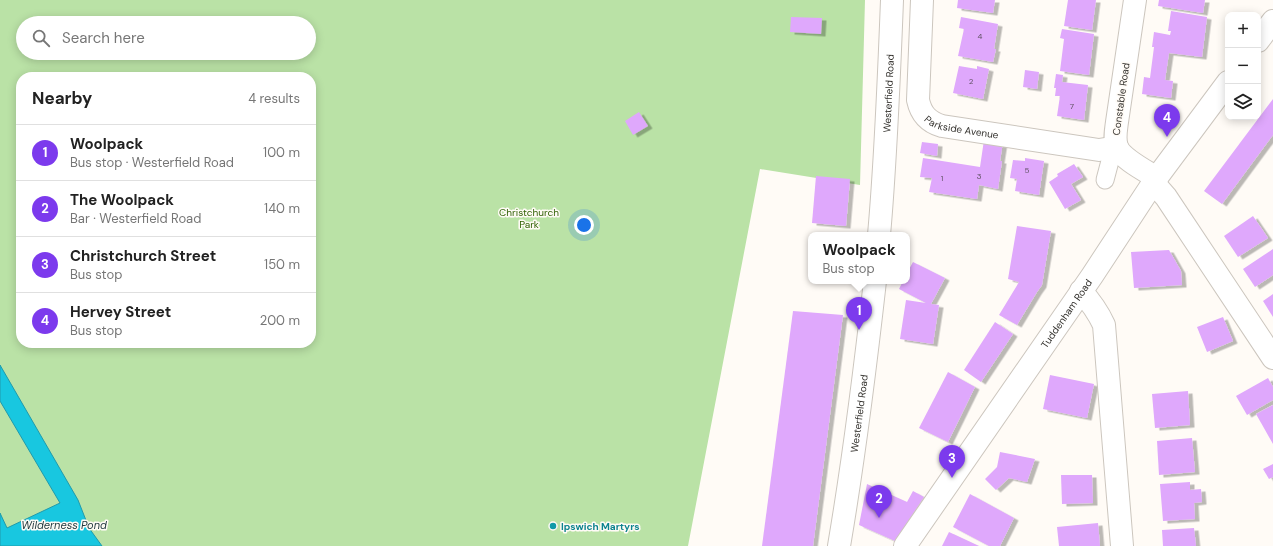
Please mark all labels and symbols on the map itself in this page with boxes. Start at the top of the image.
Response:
house number: 4 [978,31,983,41]
street label: Westerfield Road [880,54,896,133]
street label: Constable Road [1109,62,1133,136]
house number: 2 [969,76,974,86]
house number: 7 [1070,101,1074,111]
pin: 4 [1154,104,1180,137]
street label: Parkside Avenue [922,112,1000,141]
house number: 5 [1025,165,1030,175]
house number: 3 [977,171,982,181]
house number: 1 [941,173,943,183]
park label: Christchurch Park [499,206,559,231]
your location [574,215,594,235]
street label: Tuddenham Road [1038,276,1095,350]
pin: 1 [846,297,872,330]
street label: Westerfield Road [847,374,870,453]
pin: 3 [939,445,965,478]
pin: 2 [866,485,892,518]
water label: Wilderness Pond [21,518,107,532]
place label: Ipswich Martyrs [561,520,640,533]
marker: Ipswich Martyrs [548,521,558,531]

